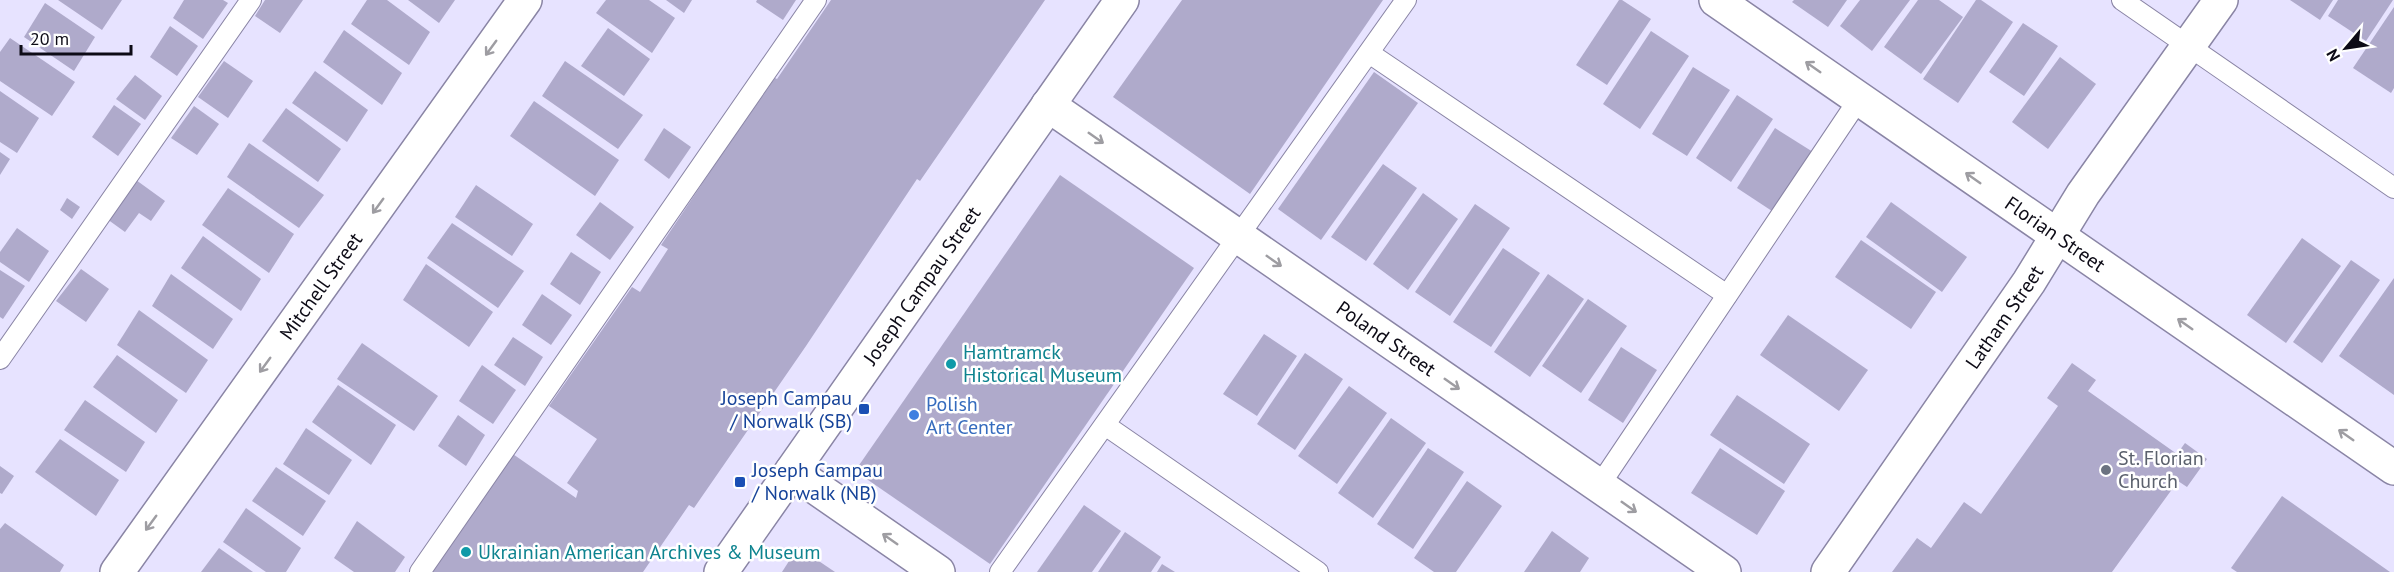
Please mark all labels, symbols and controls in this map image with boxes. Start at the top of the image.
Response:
scale bar [21,18,130,56]
north arrow [2316,18,2376,78]
text: 20 m [30,27,69,50]
one-way arrow [485,39,498,55]
text: N [2322,46,2344,65]
one-way arrow [1805,61,1821,73]
one-way arrow [1088,132,1104,144]
one-way arrow [1965,172,1982,184]
street label: Florian Street [2000,190,2111,278]
one-way arrow [372,198,384,214]
street label: Joseph Campau Street [857,201,987,370]
street label: Mitchell Street [274,227,368,345]
one-way arrow [1265,255,1282,267]
street label: Latham Street [1960,260,2049,374]
street label: Poland Street [1331,295,1441,382]
one-way arrow [2178,318,2194,330]
place label: Hamtramck Historical Museum [963,339,1122,388]
one-way arrow [259,356,271,372]
marker: Hamtramck Historical Museum [944,357,958,371]
one-way arrow [1443,378,1459,390]
place label: Joseph Campau / Norwalk (SB) [720,385,852,434]
place label: Polish Art Center [926,391,1013,440]
marker: Joseph Campau / Norwalk (SB) [857,402,871,416]
marker: Polish Art Center [907,408,921,422]
one-way arrow [2338,429,2355,441]
place label: St. Florian Church [2118,445,2204,494]
place label: Joseph Campau / Norwalk (NB) [751,457,883,506]
marker: St. Florian Church [2099,463,2113,477]
marker: Joseph Campau / Norwalk (NB) [733,475,747,489]
one-way arrow [1621,501,1637,513]
one-way arrow [145,515,157,531]
one-way arrow [882,533,898,545]
place label: Ukrainian American Archives & Museum [478,539,820,565]
marker: Ukrainian American Archives & Museum [459,545,473,559]

